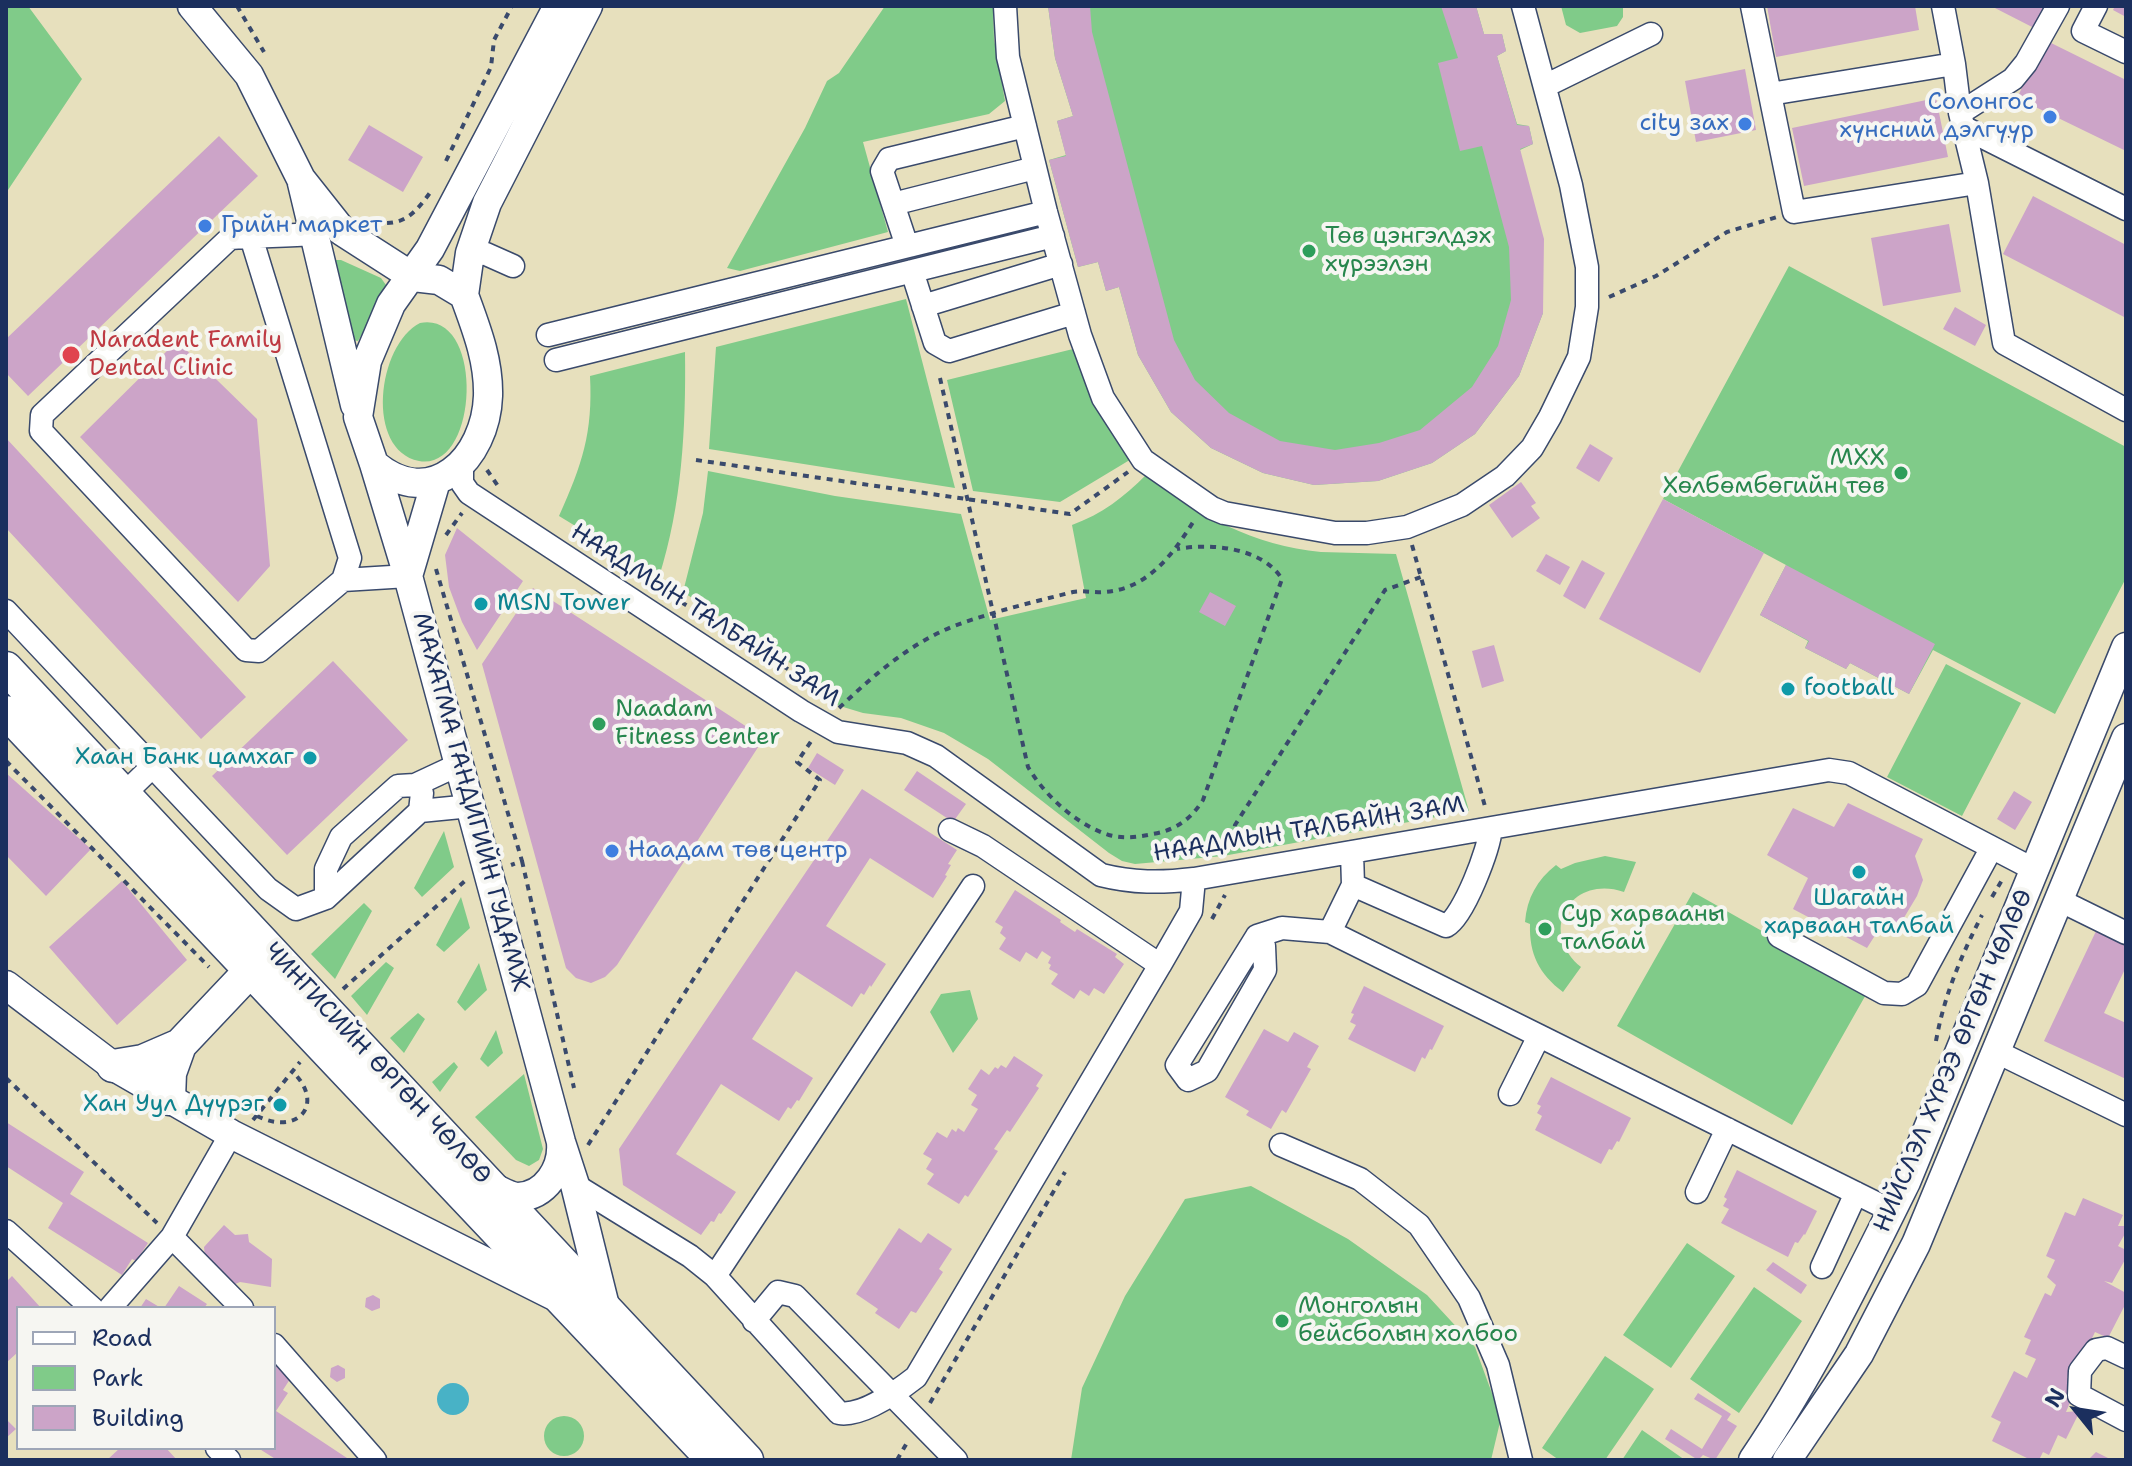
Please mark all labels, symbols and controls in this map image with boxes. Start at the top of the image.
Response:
place label: Солонгос хүнсний дэлгүүр [1840,89,2034,145]
marker: Солонгос хүнсний дэлгүүр [2041,108,2059,126]
place label: city зах [1639,110,1729,138]
marker: city зах [1736,115,1754,133]
place label: Грийн маркет [221,212,382,240]
marker: Грийн маркет [196,217,214,235]
place label: Төв цэнгэлдэх хүрээлэн [1325,223,1491,279]
marker: Төв цэнгэлдэх хүрээлэн [1300,242,1318,260]
place label: Naradent Family Dental Clinic [89,327,282,383]
marker: Naradent Family Dental Clinic [60,344,82,366]
place label: МХХ Хөлбөмбөгийн төв [1663,445,1885,501]
marker: МХХ Хөлбөмбөгийн төв [1892,464,1910,482]
street label: НААДМЫН ТАЛБАЙН ЗАМ [565,518,845,714]
place label: MSN Tower [497,590,631,618]
marker: MSN Tower [472,595,490,613]
street label: МАХАТМА ГАНДИГИЙН ГУДАМЖ [406,609,534,995]
place label: football [1804,675,1894,703]
marker: football [1779,680,1797,698]
place label: Naadam Fitness Center [615,696,780,752]
marker: Naadam Fitness Center [590,715,608,733]
place label: Хаан Банк цамхаг [75,744,294,772]
marker: Хаан Банк цамхаг [301,749,319,767]
street label: НААДМЫН ТАЛБАЙН ЗАМ [1151,791,1467,869]
place label: Наадам төв центр [628,837,848,865]
marker: Наадам төв центр [603,842,621,860]
marker: Шагайн харваан талбай [1850,863,1868,881]
place label: Шагайн харваан талбай [1764,885,1954,941]
street label: НИЙСЛЭЛ ХҮРЭЭ ӨРГӨН ЧӨЛӨӨ [1869,885,2039,1237]
place label: Сур харвааны талбай [1561,901,1725,957]
marker: Сур харвааны талбай [1536,920,1554,938]
street label: ЧИНГИСИЙН ӨРГӨН ЧӨЛӨӨ [257,937,497,1191]
place label: Хан Уул Дүүрэг [83,1091,264,1119]
marker: Хан Уул Дүүрэг [271,1096,289,1114]
place label: Монголын бейсболын холбоо [1298,1293,1518,1349]
legend [16,1306,276,1450]
marker: Монголын бейсболын холбоо [1273,1312,1291,1330]
text: Road [92,1322,152,1354]
text: Park [92,1362,144,1394]
north arrow [2036,1370,2116,1450]
text: N [2038,1383,2072,1413]
text: Building [92,1402,184,1434]

